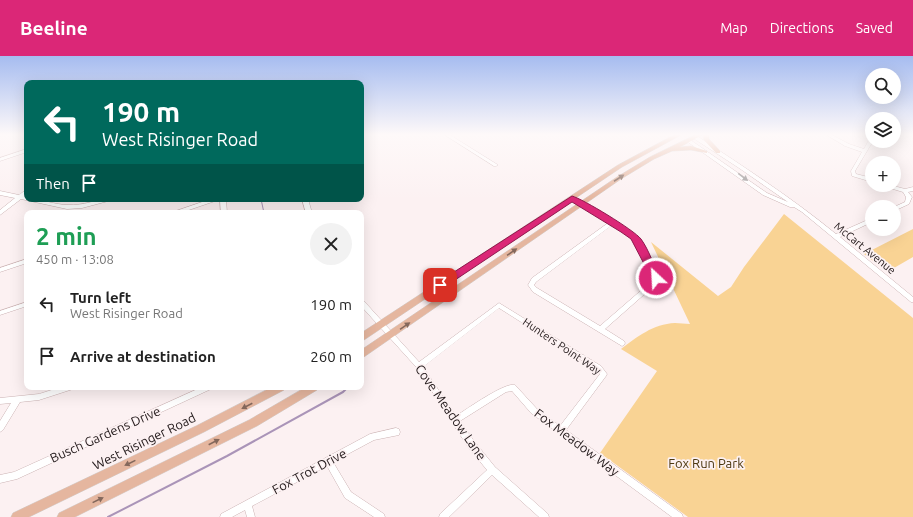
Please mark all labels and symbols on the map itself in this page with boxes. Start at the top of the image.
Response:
one-way arrow [737,173,748,182]
one-way arrow [613,175,625,182]
street label: McCart Avenue [832,220,898,276]
one-way arrow [507,248,517,256]
position arrow [635,257,677,299]
pin [423,268,457,302]
street label: Hunters Point Way [521,315,604,377]
one-way arrow [399,322,411,329]
street label: Cove Meadow Lane [413,362,489,462]
one-way arrow [241,402,252,409]
street label: Busch Gardens Drive [48,403,162,465]
street label: Fox Meadow Way [532,406,622,478]
street label: West Risinger Road [90,410,198,472]
one-way arrow [209,439,220,445]
street label: Fox Trot Drive [270,446,348,496]
park label: Fox Run Park [668,456,744,470]
one-way arrow [124,460,136,466]
one-way arrow [92,497,104,503]

